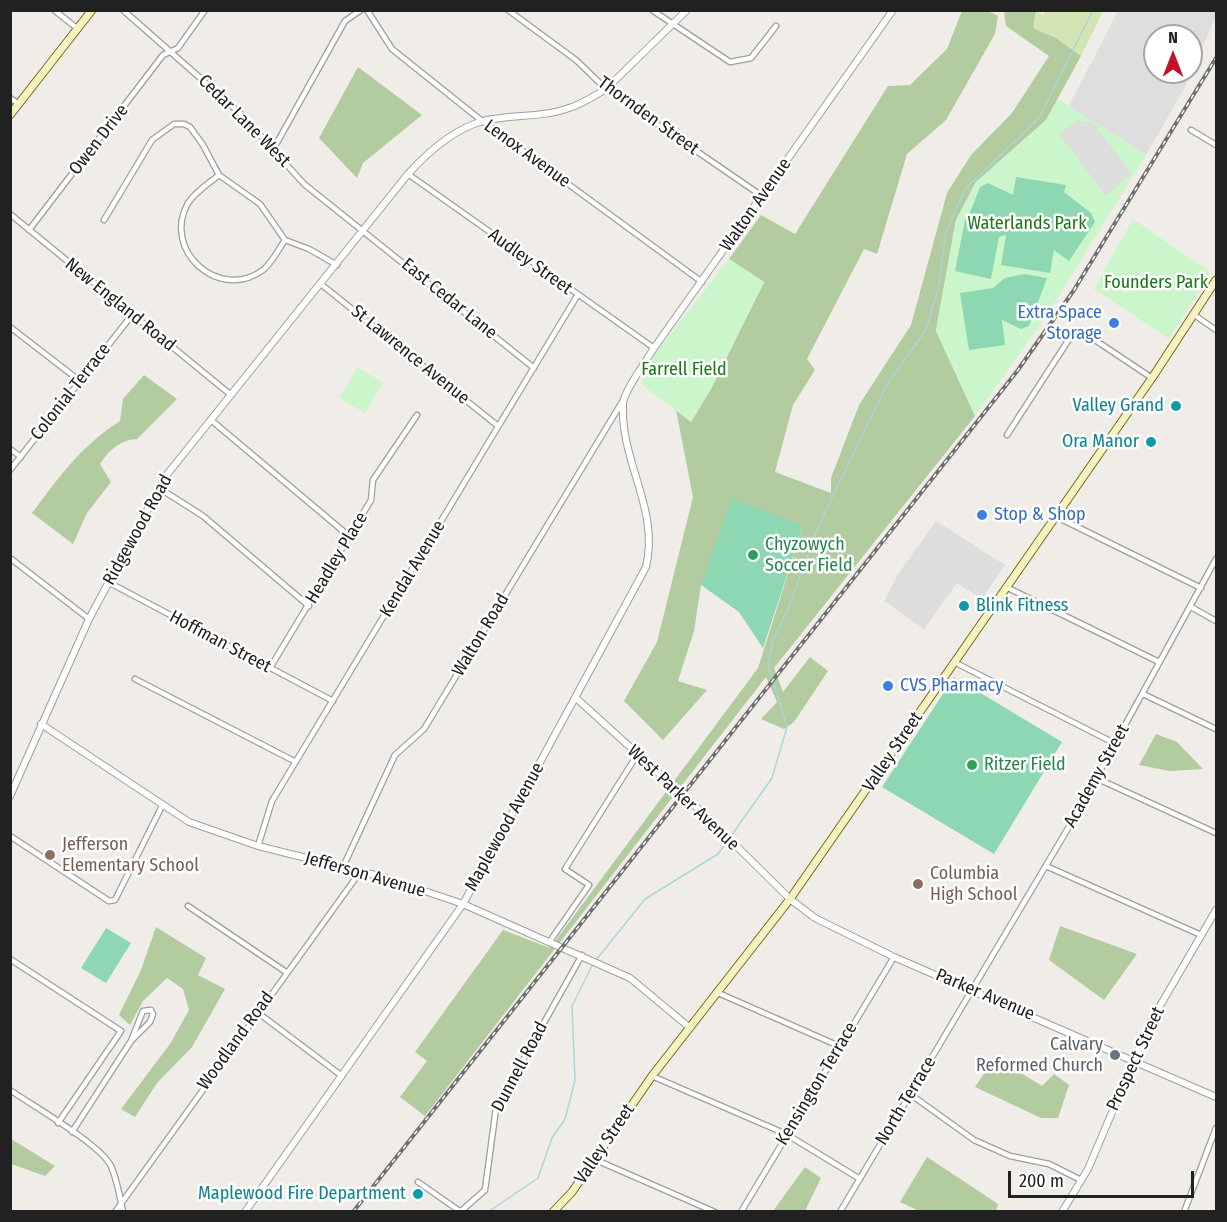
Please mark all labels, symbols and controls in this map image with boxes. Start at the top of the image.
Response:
north arrow [1143,24,1203,84]
text: N [1168,28,1178,47]
street label: Cedar Lane West [193,70,295,172]
street label: Thornden Street [593,72,703,160]
street label: Owen Drive [65,100,133,180]
street label: Lenox Avenue [480,115,574,193]
street label: Walton Avenue [716,154,796,256]
park label: Waterlands Park [967,213,1087,235]
street label: Audley Street [484,224,576,300]
street label: New England Road [60,254,180,356]
street label: East Cedar Lane [397,254,501,344]
park label: Founders Park [1104,272,1208,294]
street label: St Lawrence Avenue [346,301,474,409]
place label: Extra Space Storage [1018,302,1102,344]
marker: Extra Space Storage [1107,316,1121,330]
street label: Colonial Terrace [26,339,116,445]
park label: Farrell Field [641,359,727,381]
place label: Valley Grand [1072,395,1164,417]
marker: Valley Grand [1169,399,1183,413]
place label: Ora Manor [1062,431,1139,453]
marker: Ora Manor [1144,435,1158,449]
street label: Ridgewood Road [99,471,177,589]
place label: Stop & Shop [994,504,1085,526]
street label: Headley Place [301,508,373,608]
marker: Stop & Shop [975,508,989,522]
street label: Kendal Avenue [376,517,450,621]
place label: Chyzowych Soccer Field [765,534,853,576]
marker: Chyzowych Soccer Field [746,548,760,562]
street label: Walton Road [448,590,514,680]
place label: Blink Fitness [976,595,1069,617]
marker: Blink Fitness [957,599,971,613]
street label: Hoffman Street [165,606,275,678]
place label: CVS Pharmacy [900,675,1003,697]
marker: CVS Pharmacy [881,679,895,693]
street label: Valley Street [858,708,928,796]
street label: Academy Street [1060,721,1134,831]
street label: West Parker Avenue [623,741,743,855]
place label: Ritzer Field [984,754,1066,776]
marker: Ritzer Field [965,758,979,772]
street label: Maplewood Avenue [461,759,549,895]
place label: Jefferson Elementary School [62,834,199,876]
street label: Jefferson Avenue [302,847,428,903]
marker: Jefferson Elementary School [43,848,57,862]
place label: Columbia High School [930,863,1017,906]
marker: Columbia High School [911,877,925,891]
street label: Parker Avenue [932,964,1038,1026]
street label: Woodland Road [193,988,279,1094]
street label: Prospect Street [1102,1003,1170,1115]
street label: Dunnell Road [487,1018,553,1116]
street label: Kensington Terrace [772,1018,862,1150]
place label: Calvary Reformed Church [976,1034,1103,1076]
marker: Calvary Reformed Church [1108,1048,1122,1062]
street label: North Terrace [871,1053,941,1149]
street label: Valley Street [570,1100,640,1188]
scale bar [1011,1159,1197,1197]
text: 200 m [1019,1170,1064,1192]
place label: Maplewood Fire Department [198,1183,406,1205]
marker: Maplewood Fire Department [411,1187,425,1201]

